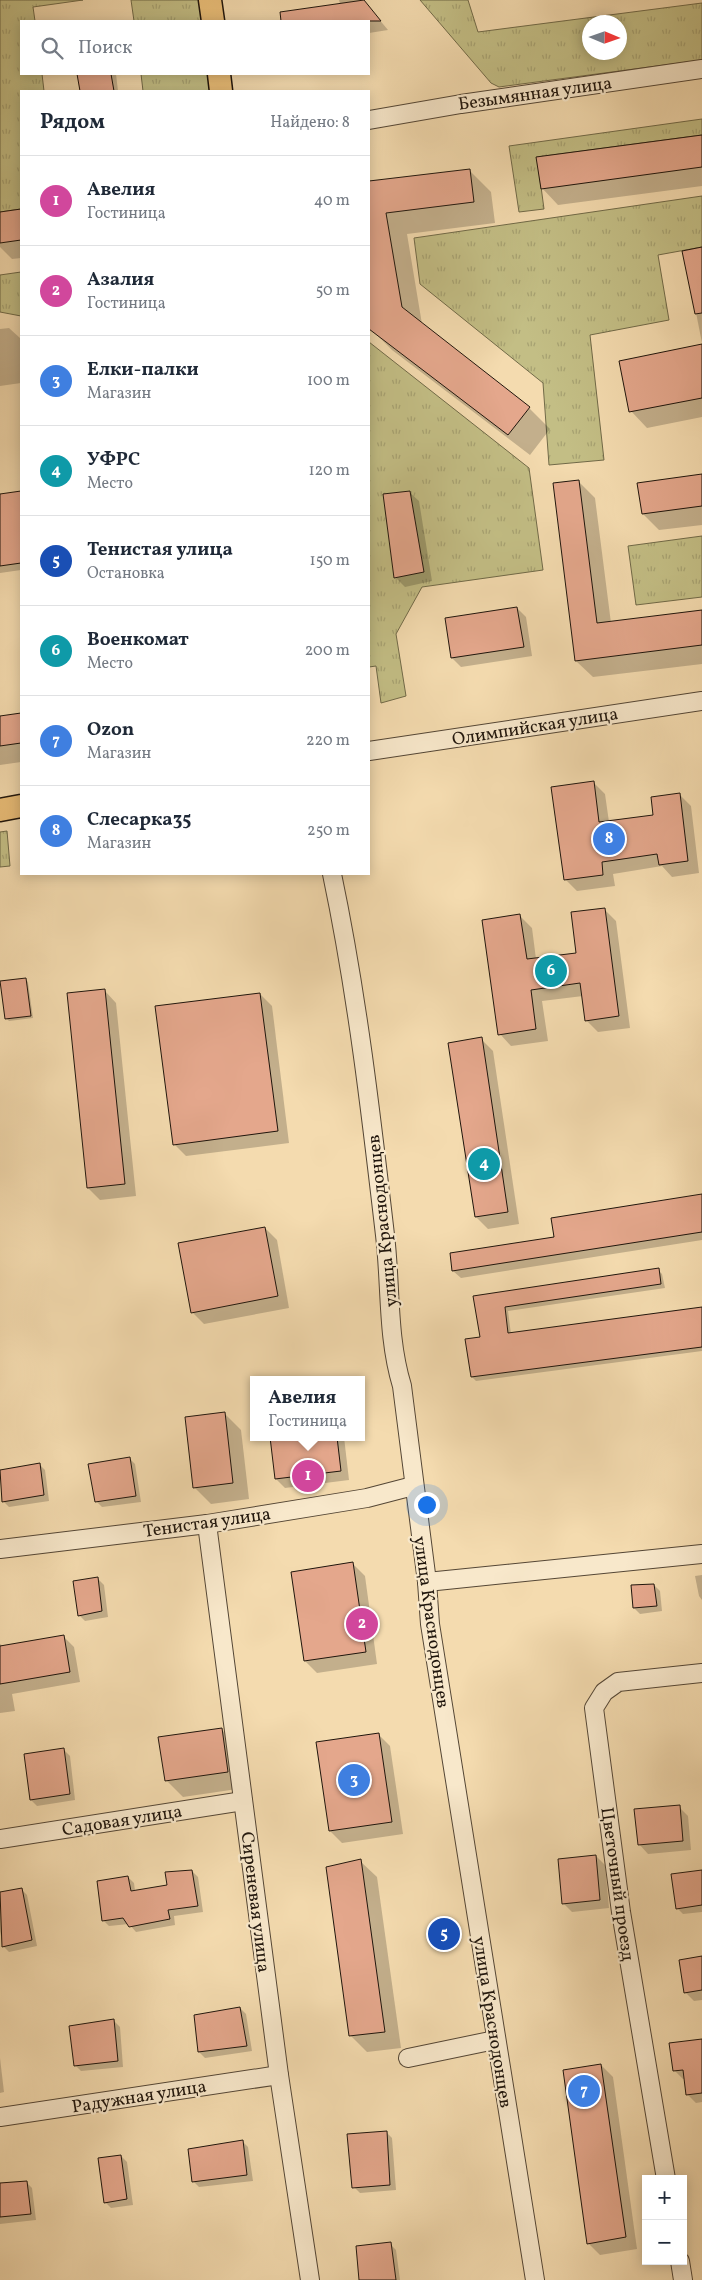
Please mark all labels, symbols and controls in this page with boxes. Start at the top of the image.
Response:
north arrow [582,15,627,60]
search box [20,20,370,75]
icon: search [38,34,66,62]
text: Поиск [78,35,132,61]
street label: Безымянная улица [457,71,614,118]
text: Рядом [40,108,105,137]
text: Найдено: 8 [270,112,350,134]
text: Авелия [87,177,155,203]
text: 1 [53,190,59,212]
text: 40 m [314,190,350,212]
text: Гостиница [87,203,166,225]
text: Азалия [87,267,154,293]
text: 2 [52,280,60,302]
text: 50 m [316,280,350,302]
text: Гостиница [87,293,166,315]
text: Елки-палки [87,357,199,383]
text: 3 [52,370,60,392]
text: 100 m [307,370,350,392]
text: Магазин [87,383,151,405]
text: УФРС [87,447,140,473]
text: 4 [51,460,61,482]
text: 120 m [308,460,350,482]
text: Место [87,473,133,495]
text: Тенистая улица [87,537,233,563]
text: 5 [52,550,60,572]
text: 150 m [309,550,350,572]
text: Остановка [87,563,165,585]
text: Военкомат [87,627,189,653]
text: 6 [52,640,60,662]
text: 200 m [305,640,350,662]
text: Место [87,653,133,675]
street label: Олимпийская улица [450,702,620,753]
text: Ozon [87,717,134,743]
text: 7 [52,730,60,752]
text: 220 m [306,730,350,752]
text: Магазин [87,743,151,765]
text: Слесарка35 [87,807,191,833]
text: 8 [52,820,60,842]
text: 250 m [307,820,350,842]
pin: 8 [593,820,625,858]
text: Магазин [87,833,151,855]
pin: 6 [535,952,567,990]
street label: улица Краснодонцев [362,1133,405,1308]
pin: 4 [468,1145,500,1183]
popup [250,1376,365,1441]
text: Авелия [268,1385,336,1411]
text: Гостиница [268,1411,347,1433]
pin: 1 [292,1457,324,1495]
your location [414,1492,440,1518]
street label: Тенистая улица [142,1502,273,1545]
street label: улица Краснодонцев [406,1535,455,1710]
pin: 2 [346,1605,378,1643]
pin: 3 [338,1761,370,1799]
street label: Садовая улица [60,1800,184,1843]
street label: Цветочный проезд [593,1806,640,1963]
street label: Сиреневая улица [233,1830,276,1974]
pin: 5 [428,1915,460,1953]
street label: улица Краснодонцев [466,1935,517,2110]
pin: 7 [568,2072,600,2110]
street label: Радужная улица [70,2074,208,2120]
map controls [642,2175,687,2265]
button: + [642,2175,687,2220]
button: − [642,2220,687,2265]

